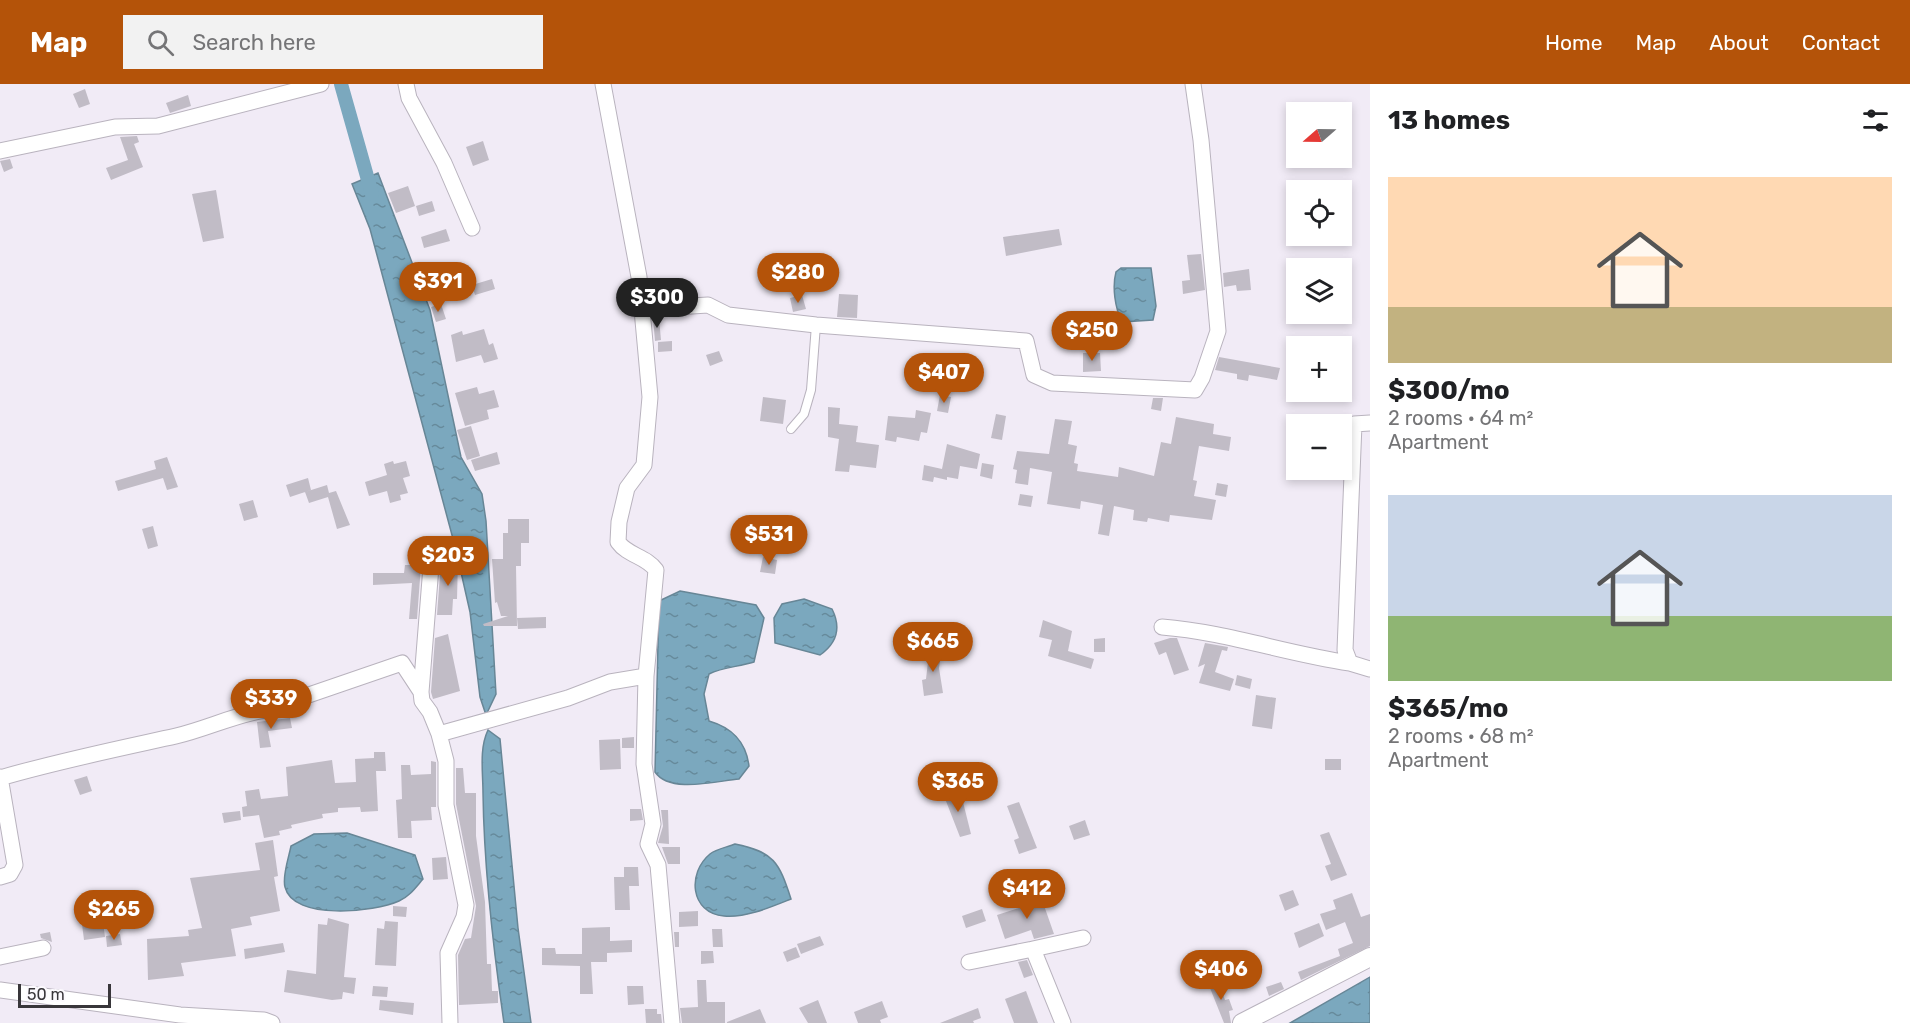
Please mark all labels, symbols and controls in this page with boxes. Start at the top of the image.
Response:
search box [123,15,543,69]
text: Map [30,26,87,59]
icon: search [144,26,177,59]
text: Search here [192,29,316,56]
text: Home [1545,30,1602,55]
text: Map [1635,30,1676,55]
text: About [1709,30,1769,55]
text: Contact [1802,30,1880,55]
north arrow [1286,102,1352,168]
map controls [1286,102,1352,480]
icon: filters [1859,104,1892,137]
text: 13 homes [1388,105,1510,136]
button: locate [1286,180,1352,246]
icon: home [1586,216,1694,324]
pin: $280 [762,253,834,304]
button: layers [1286,258,1352,324]
text: $280 [771,260,825,284]
pin: $391 [402,262,474,313]
text: $391 [413,269,463,293]
pin: $300 [621,278,693,329]
text: $300 [630,285,684,309]
pin: $250 [1056,311,1128,362]
text: $250 [1066,318,1118,342]
button: + [1286,336,1352,402]
pin: $407 [908,353,980,404]
text: $407 [918,360,970,384]
text: $300/mo [1388,375,1510,406]
text: 2 rooms · 64 m² [1388,406,1533,430]
button: − [1286,414,1352,480]
text: Apartment [1388,430,1489,454]
pin: $531 [733,515,805,566]
text: $531 [744,522,794,546]
icon: home [1586,534,1694,642]
pin: $203 [412,536,484,587]
text: $203 [421,543,475,567]
pin: $665 [897,622,969,673]
text: $665 [907,629,959,653]
pin: $339 [235,679,307,730]
text: $339 [245,686,297,710]
text: $365/mo [1388,693,1508,724]
text: 2 rooms · 68 m² [1388,724,1534,748]
text: Apartment [1388,748,1489,772]
pin: $365 [922,762,994,813]
text: $365 [932,769,984,793]
pin: $412 [991,869,1063,920]
text: $412 [1002,876,1052,900]
pin: $265 [78,890,150,941]
text: $265 [88,897,140,921]
pin: $406 [1185,950,1257,1001]
text: $406 [1194,957,1248,981]
scale bar [18,981,111,1008]
text: 50 m [27,985,65,1004]

